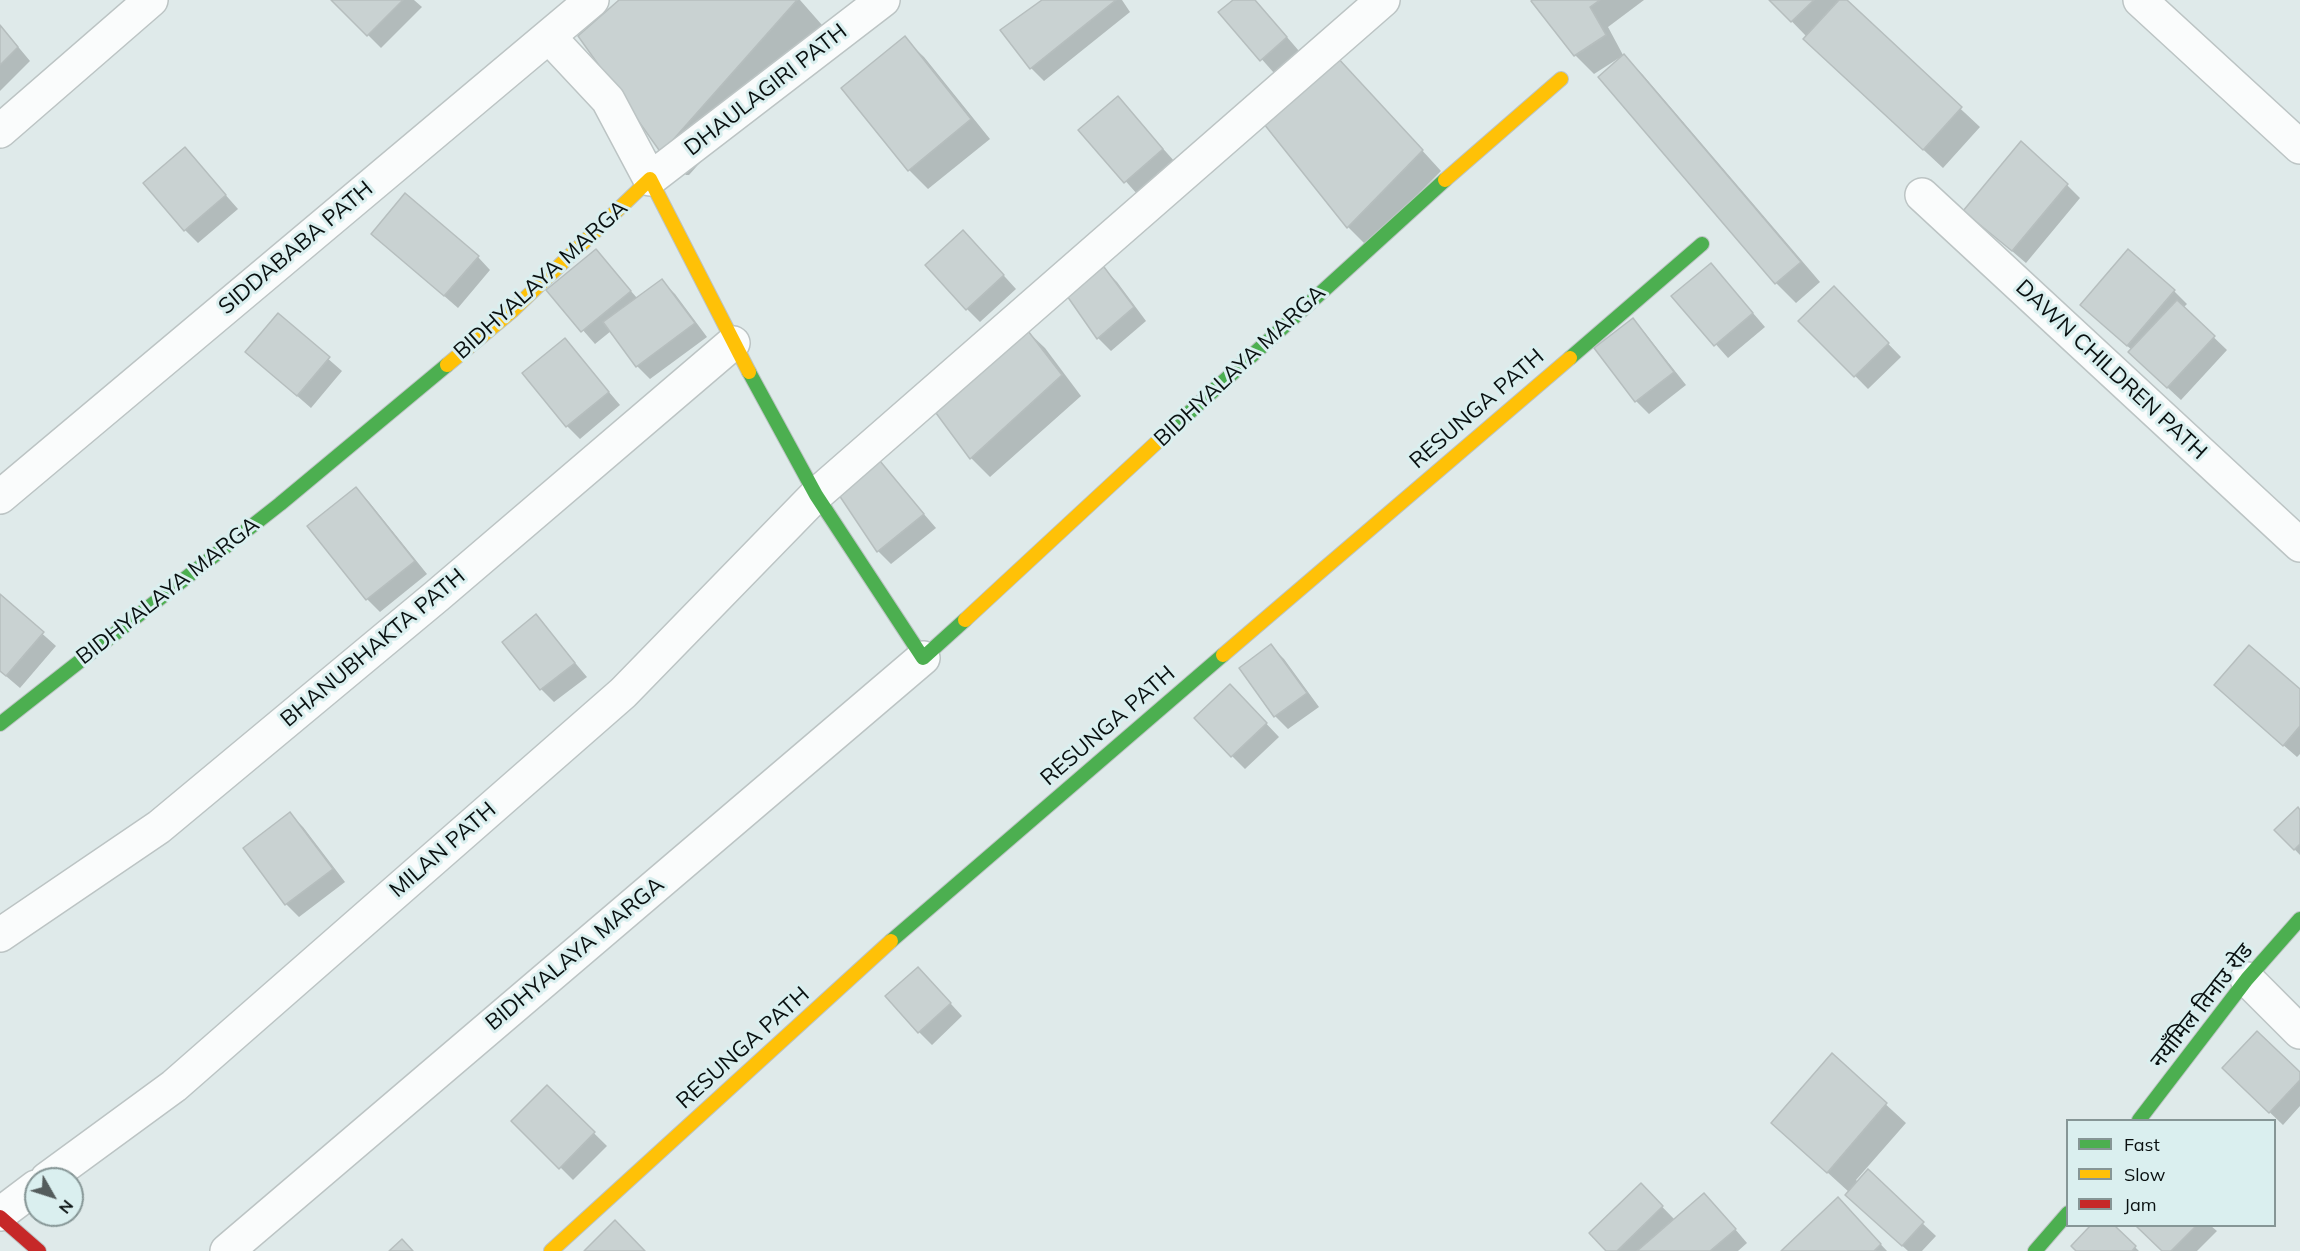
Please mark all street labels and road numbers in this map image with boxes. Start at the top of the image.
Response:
street label: DHAULAGIRI PATH [680,18,852,162]
street label: SIDDABABA PATH [214,176,378,320]
street label: BIDHYALAYA MARGA [449,195,633,365]
street label: DAWN CHILDREN PATH [2010,275,2212,465]
street label: BIDHYALAYA MARGA [1149,280,1331,452]
street label: RESUNGA PATH [1404,343,1550,475]
street label: BIDHYALAYA MARGA [71,511,265,671]
street label: BHANUBHAKTA PATH [275,563,471,733]
street label: RESUNGA PATH [1035,660,1181,792]
street label: MILAN PATH [385,797,501,903]
street label: BIDHYALAYA MARGA [481,872,669,1036]
street label: नयाँमिल तिनाउ रोड [2145,939,2259,1073]
street label: RESUNGA PATH [671,981,815,1115]

